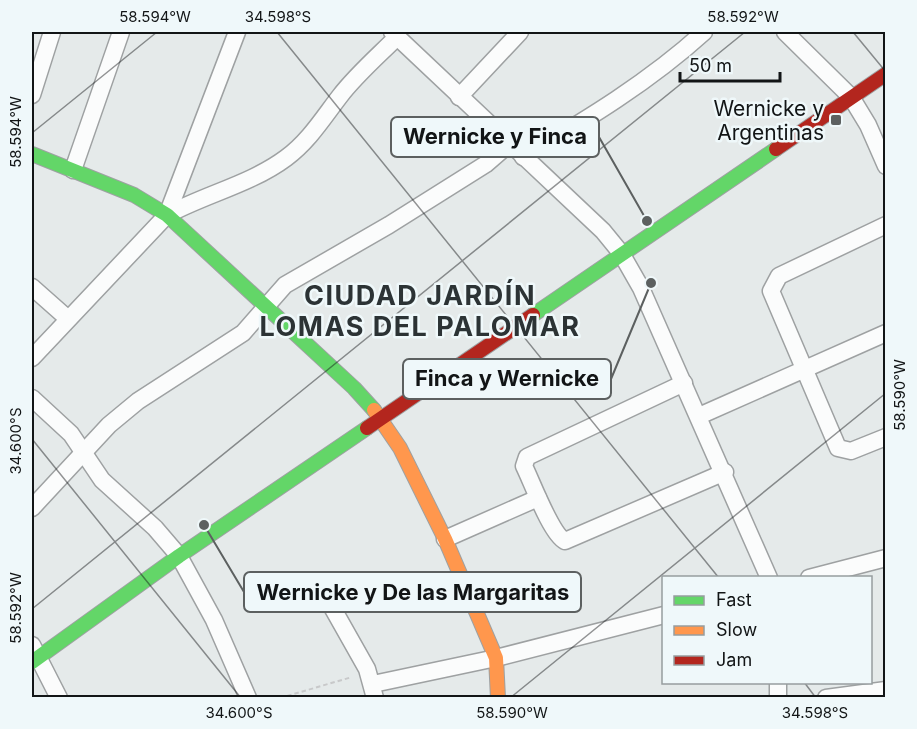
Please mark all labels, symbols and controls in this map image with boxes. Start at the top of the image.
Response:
text: 58.594°W [119,7,191,26]
text: 34.598°S [245,7,311,26]
text: 58.592°W [707,7,779,26]
scale bar [680,45,780,83]
text: 50 m [689,55,732,76]
text: 58.594°W [6,96,25,168]
place label: Wernicke y Argentinas [713,96,824,145]
marker: Wernicke y Argentinas [829,113,843,127]
callout: Wernicke y Finca [391,117,599,157]
text: Wernicke y Finca [403,123,587,149]
district label: CIUDAD JARDÍN LOMAS DEL PALOMAR [259,279,581,343]
callout: Finca y Wernicke [403,359,611,399]
text: 58.590°W [890,359,909,431]
text: Finca y Wernicke [415,365,599,391]
text: 34.600°S [6,407,25,475]
text: 58.592°W [6,572,25,644]
callout: Wernicke y De las Margaritas [244,572,581,612]
legend [662,576,872,684]
text: Wernicke y De las Margaritas [257,579,569,605]
text: Fast [716,589,752,610]
text: Slow [716,619,757,640]
text: Jam [716,649,752,670]
text: 34.600°S [205,703,273,722]
text: 58.590°W [476,703,548,722]
text: 34.598°S [782,703,848,722]

